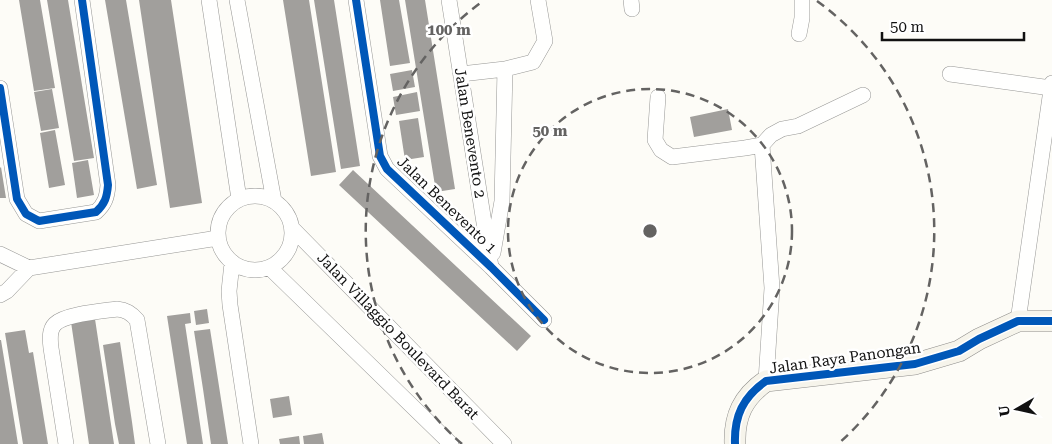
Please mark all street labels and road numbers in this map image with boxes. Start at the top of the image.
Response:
street label: Jalan Benevento 2 [451,67,489,199]
street label: Jalan Benevento 1 [393,153,501,257]
street label: Jalan Villaggio Boulevard Barat [313,249,483,424]
street label: Jalan Raya Panongan [768,338,922,378]

